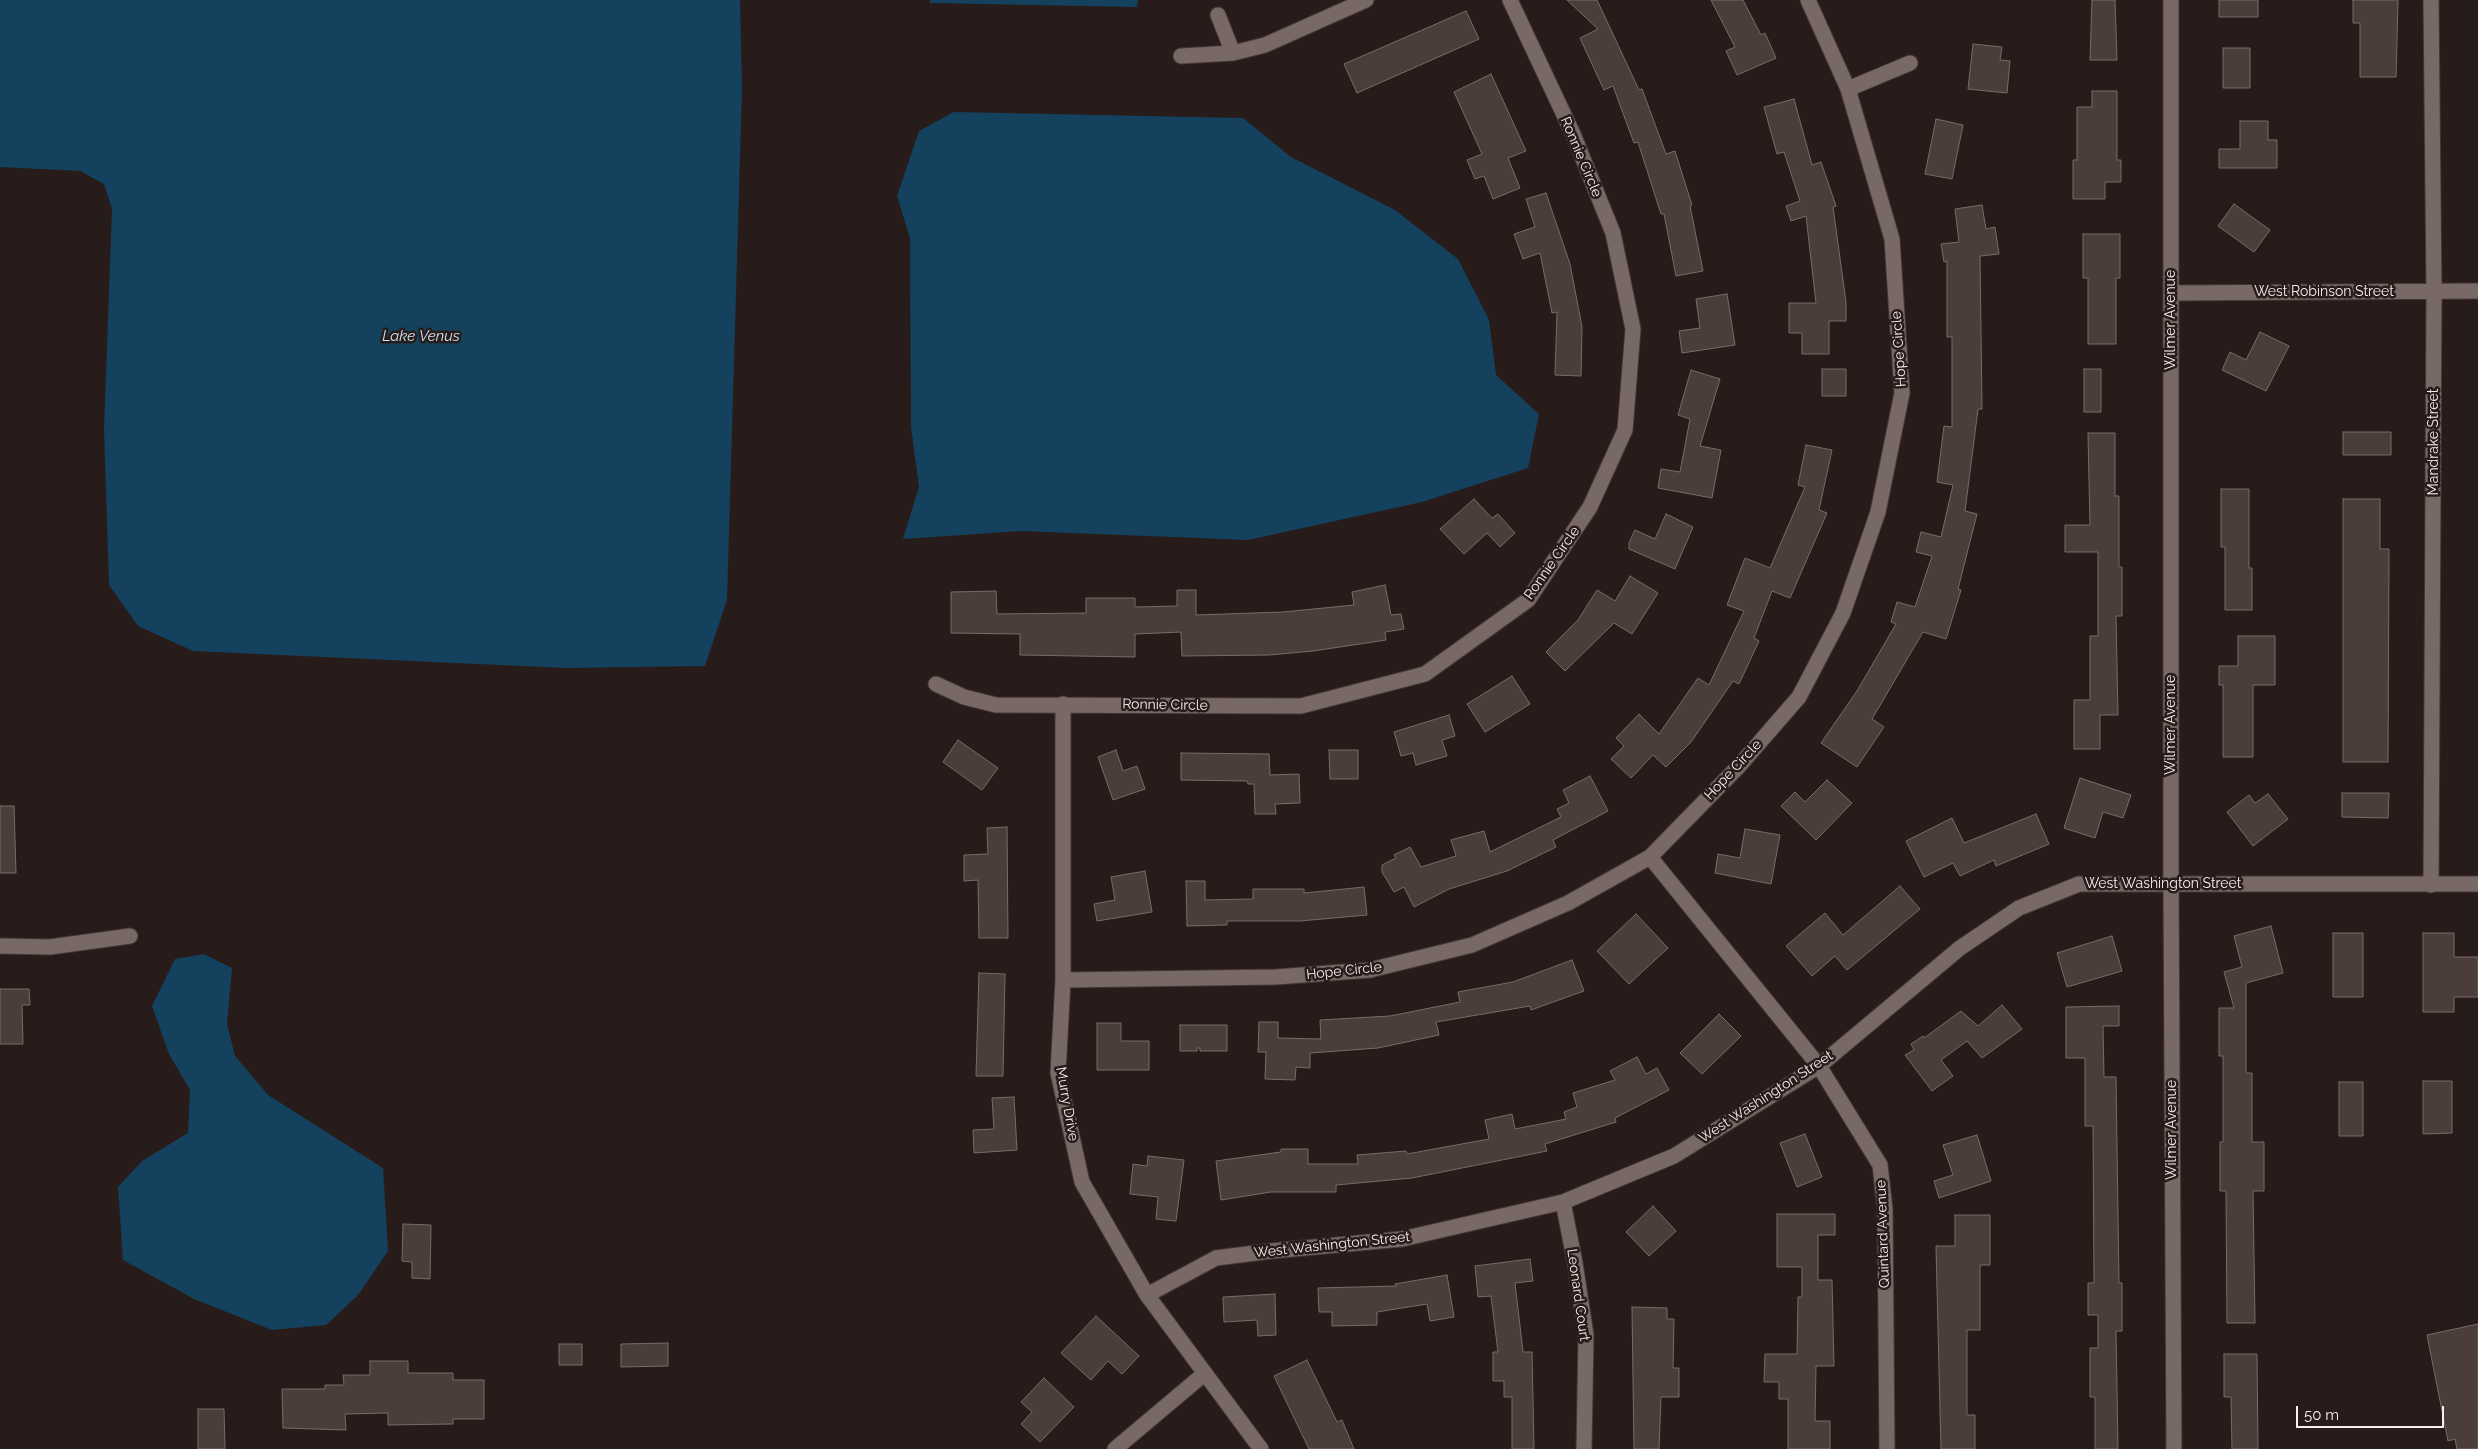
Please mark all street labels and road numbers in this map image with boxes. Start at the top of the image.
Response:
street label: Ronnie Circle [1557,114,1605,200]
street label: Wilmer Avenue [2163,270,2179,370]
street label: West Robinson Street [2254,284,2394,300]
street label: Hope Circle [1888,310,1910,388]
street label: Mandrake Street [2426,389,2442,495]
street label: Ronnie Circle [1521,523,1583,603]
street label: Wilmer Avenue [2163,675,2179,775]
street label: Ronnie Circle [1122,696,1208,714]
street label: Hope Circle [1701,736,1765,804]
street label: West Washington Street [2085,876,2241,892]
street label: Hope Circle [1305,959,1383,983]
street label: West Washington Street [1696,1047,1836,1147]
street label: Murry Drive [1052,1066,1082,1142]
street label: Wilmer Avenue [2164,1080,2180,1180]
street label: Quintard Avenue [1873,1180,1893,1288]
street label: West Washington Street [1253,1228,1411,1262]
street label: Leonard Court [1563,1248,1593,1342]

